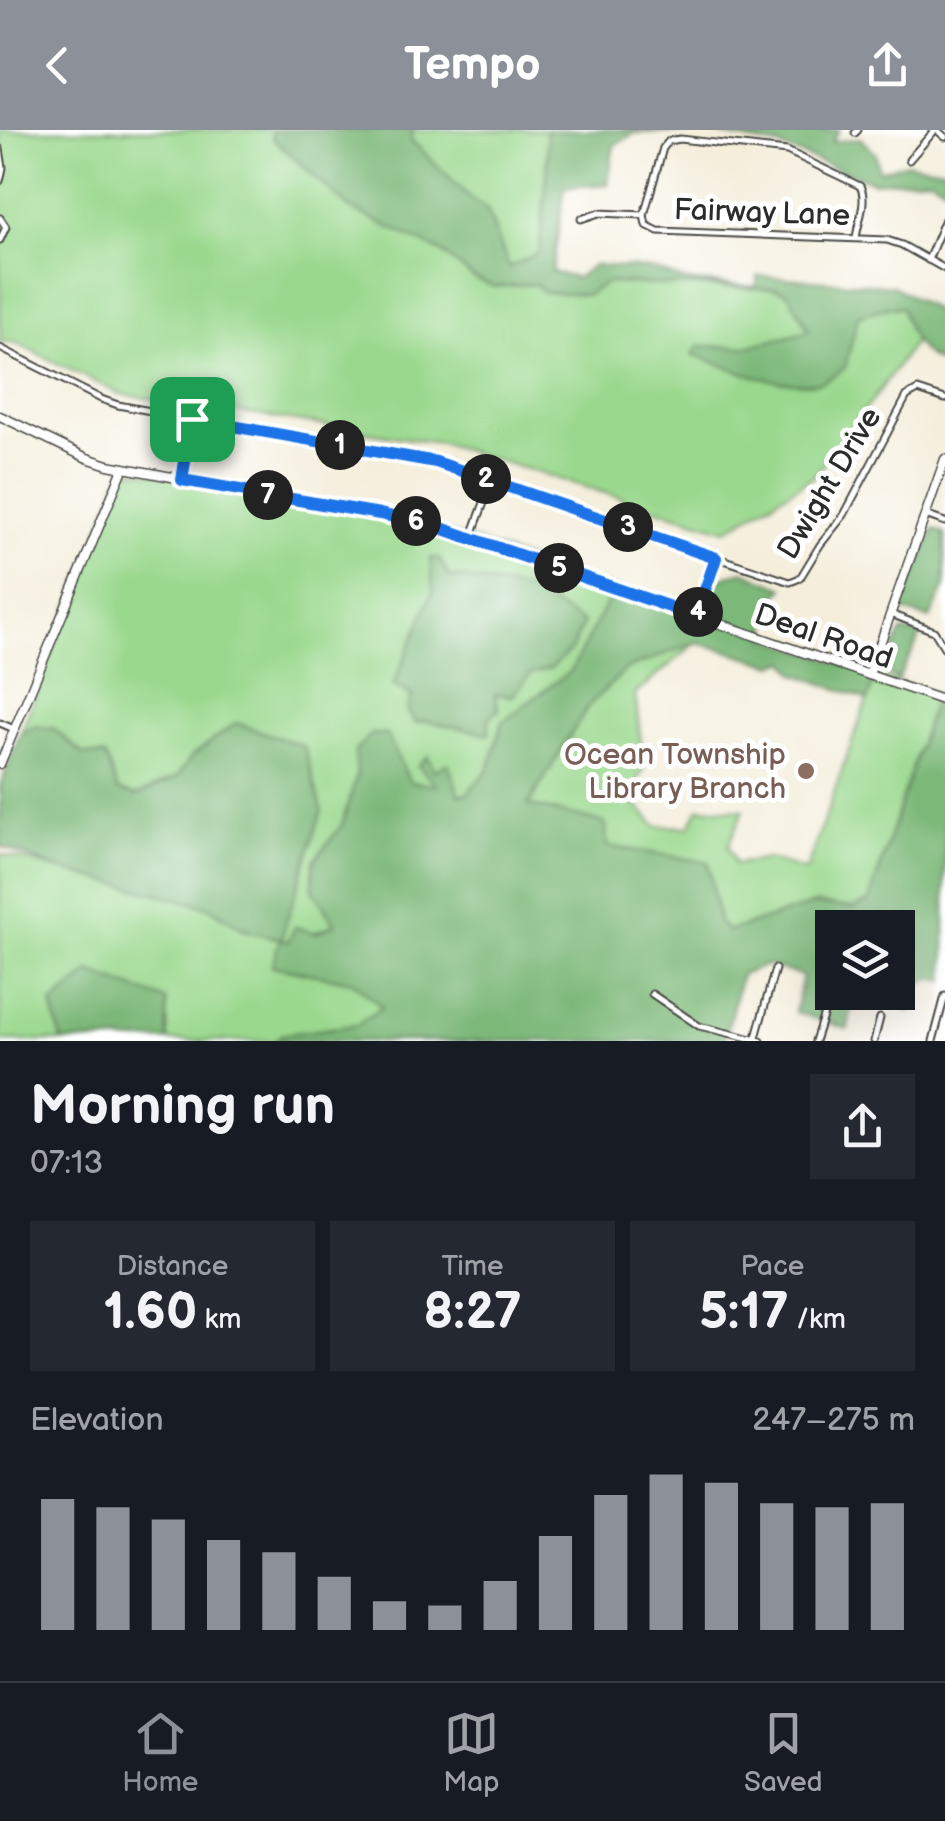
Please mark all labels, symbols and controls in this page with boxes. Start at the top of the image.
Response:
icon: back [30,38,85,93]
text: Tempo [404,38,541,93]
icon: share [860,38,915,93]
street label: Fairway Lane [673,192,851,234]
pin [150,377,235,462]
icon: arrive [165,392,220,447]
street label: Dwight Drive [770,401,889,566]
pin: 1 [315,420,365,470]
text: 1 [334,428,346,461]
pin: 2 [461,454,511,504]
text: 2 [478,462,494,495]
pin: 7 [243,470,293,520]
text: 7 [260,478,276,511]
pin: 6 [391,496,441,546]
pin: 3 [603,502,653,552]
text: 6 [408,504,424,537]
text: 3 [620,510,636,543]
pin: 5 [534,543,584,593]
text: 5 [551,551,567,584]
pin: 4 [673,587,723,637]
text: 4 [690,595,706,628]
street label: Deal Road [750,597,897,677]
place label: Ocean Township Library Branch [564,737,786,807]
marker: Ocean Township Library Branch [795,760,817,782]
map controls [815,910,915,1010]
button: layers [815,910,915,1010]
text: Morning run [30,1073,335,1140]
button: share [810,1074,915,1179]
text: 07:13 [30,1144,103,1183]
text: Distance [117,1250,228,1283]
text: Time [441,1250,504,1283]
text: Pace [741,1250,804,1283]
text: 1.60 [104,1283,197,1343]
text: 8:27 [423,1283,522,1343]
text: 5:17 [699,1283,789,1343]
text: km [197,1303,241,1336]
text: /km [789,1303,846,1336]
text: Elevation [30,1401,163,1440]
text: 247–275 m [752,1401,915,1440]
tab: Home [122,1706,198,1799]
tab: Map [443,1706,499,1799]
tab: Saved [744,1706,823,1799]

